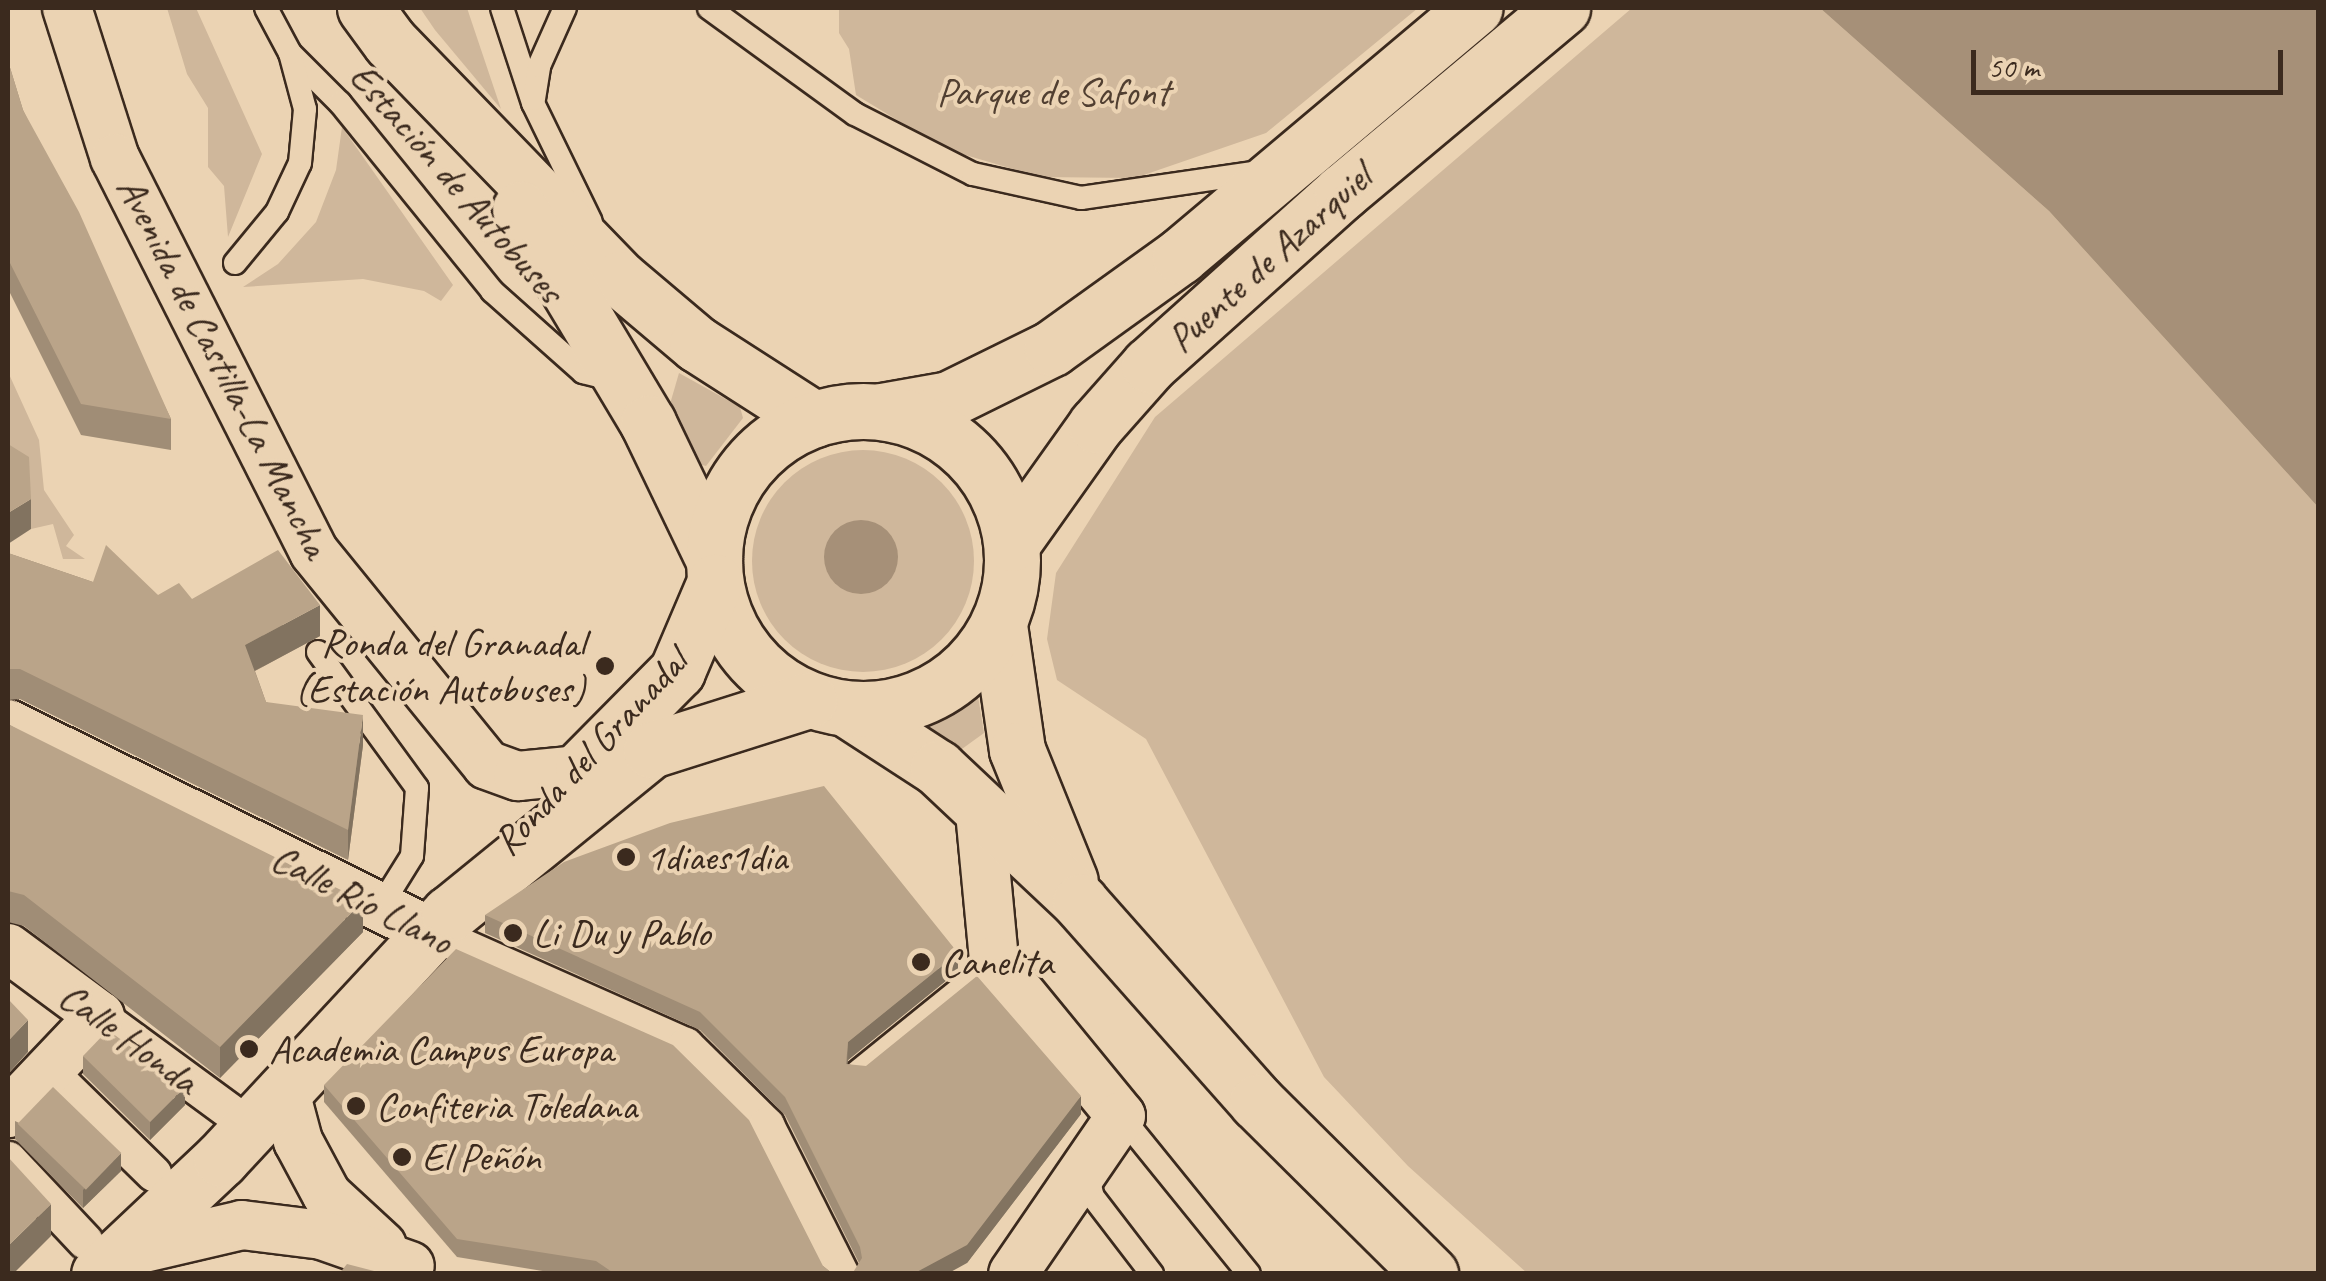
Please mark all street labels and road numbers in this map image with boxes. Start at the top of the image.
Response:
street label: Estación de Autobuses [340,53,574,313]
street label: Puente de Azarquiel [1156,153,1382,363]
street label: Avenida de Castilla-La Mancha [107,168,341,566]
street label: Ronda del Granadal [482,639,698,865]
street label: Calle Río Llano [262,832,462,966]
street label: Calle Honda [51,972,207,1104]

